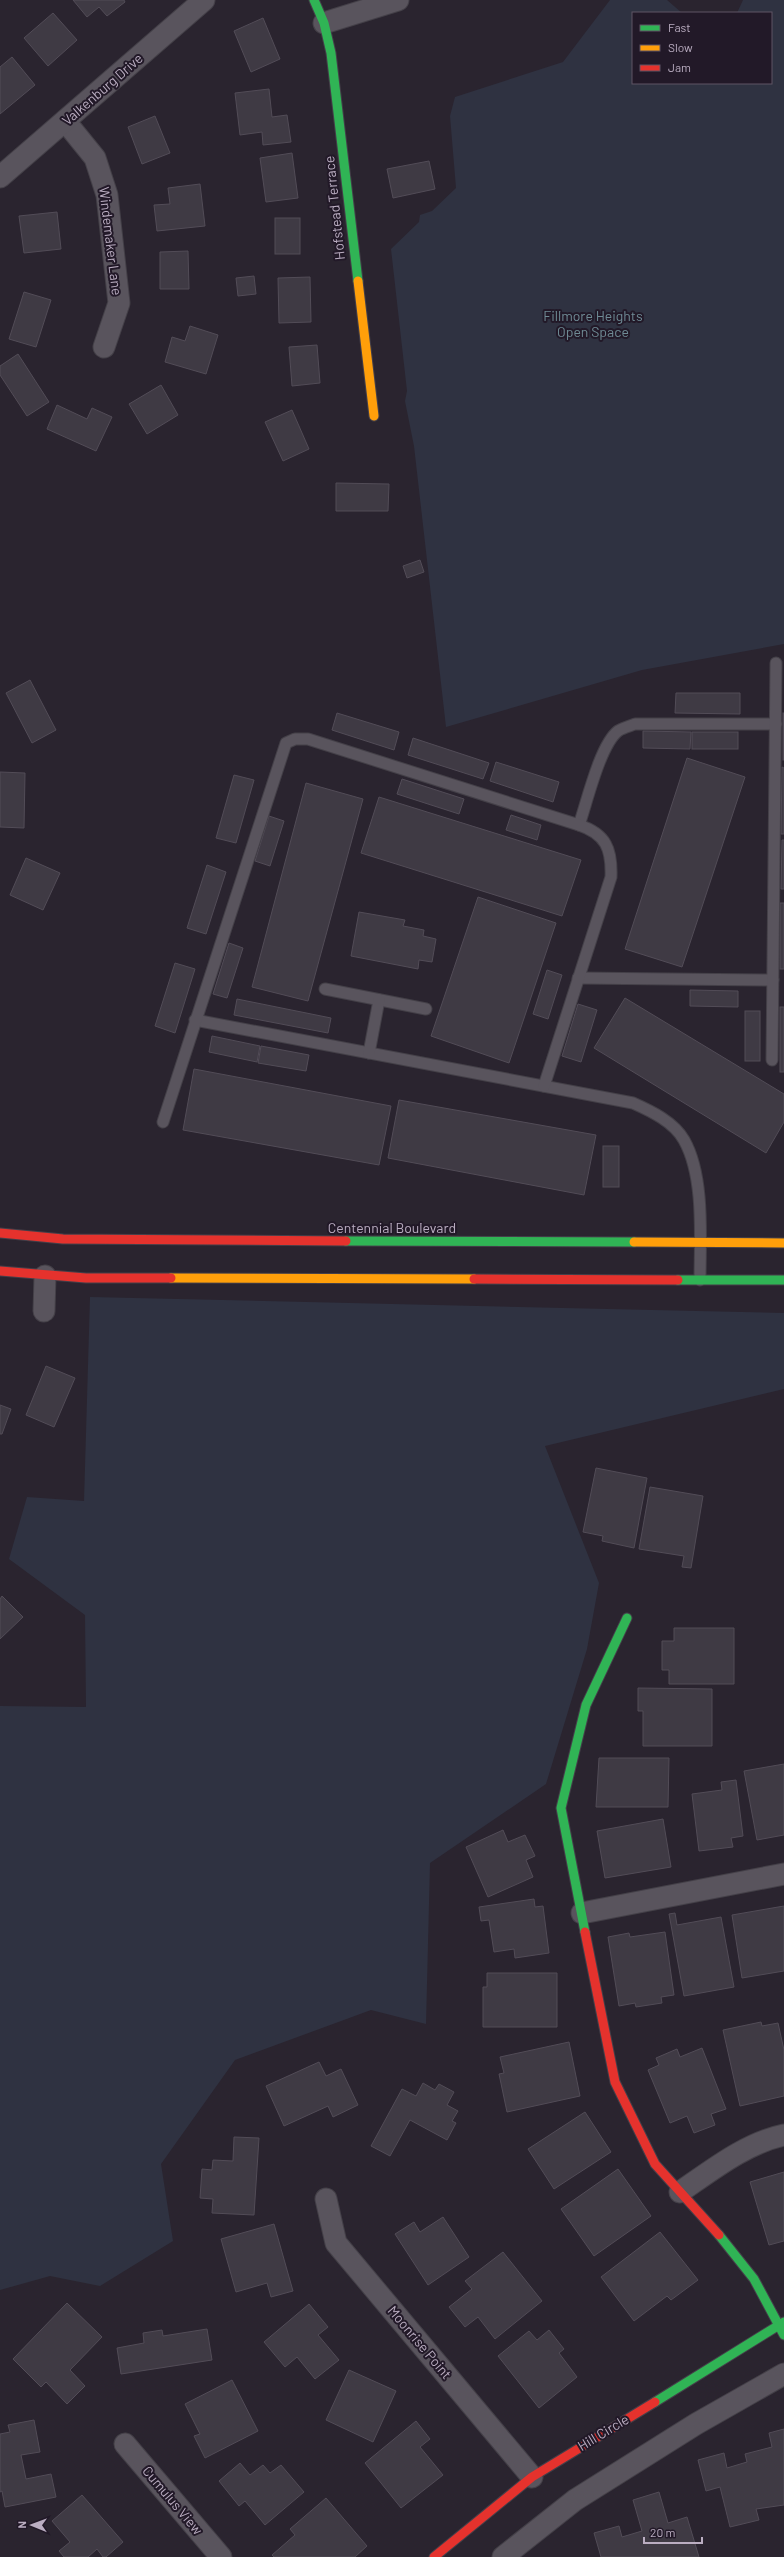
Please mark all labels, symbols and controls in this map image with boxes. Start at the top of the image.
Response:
legend [632,12,772,84]
text: Fast [668,20,691,34]
text: Slow [668,40,693,54]
street label: Valkenburg Drive [58,49,146,129]
text: Jam [668,60,691,74]
street label: Hofstead Terrace [320,155,348,261]
street label: Windemaker Lane [96,186,126,296]
park label: Fillmore Heights Open Space [543,307,643,340]
street label: Centennial Boulevard [328,1219,456,1236]
street label: Moonrise Point [384,2302,456,2382]
street label: Hill Circle [574,2410,632,2454]
street label: Cumulus View [139,2462,207,2538]
north arrow [12,2505,52,2545]
scale bar [644,2519,702,2545]
text: N [15,2521,28,2529]
text: 20 m [650,2525,676,2539]

